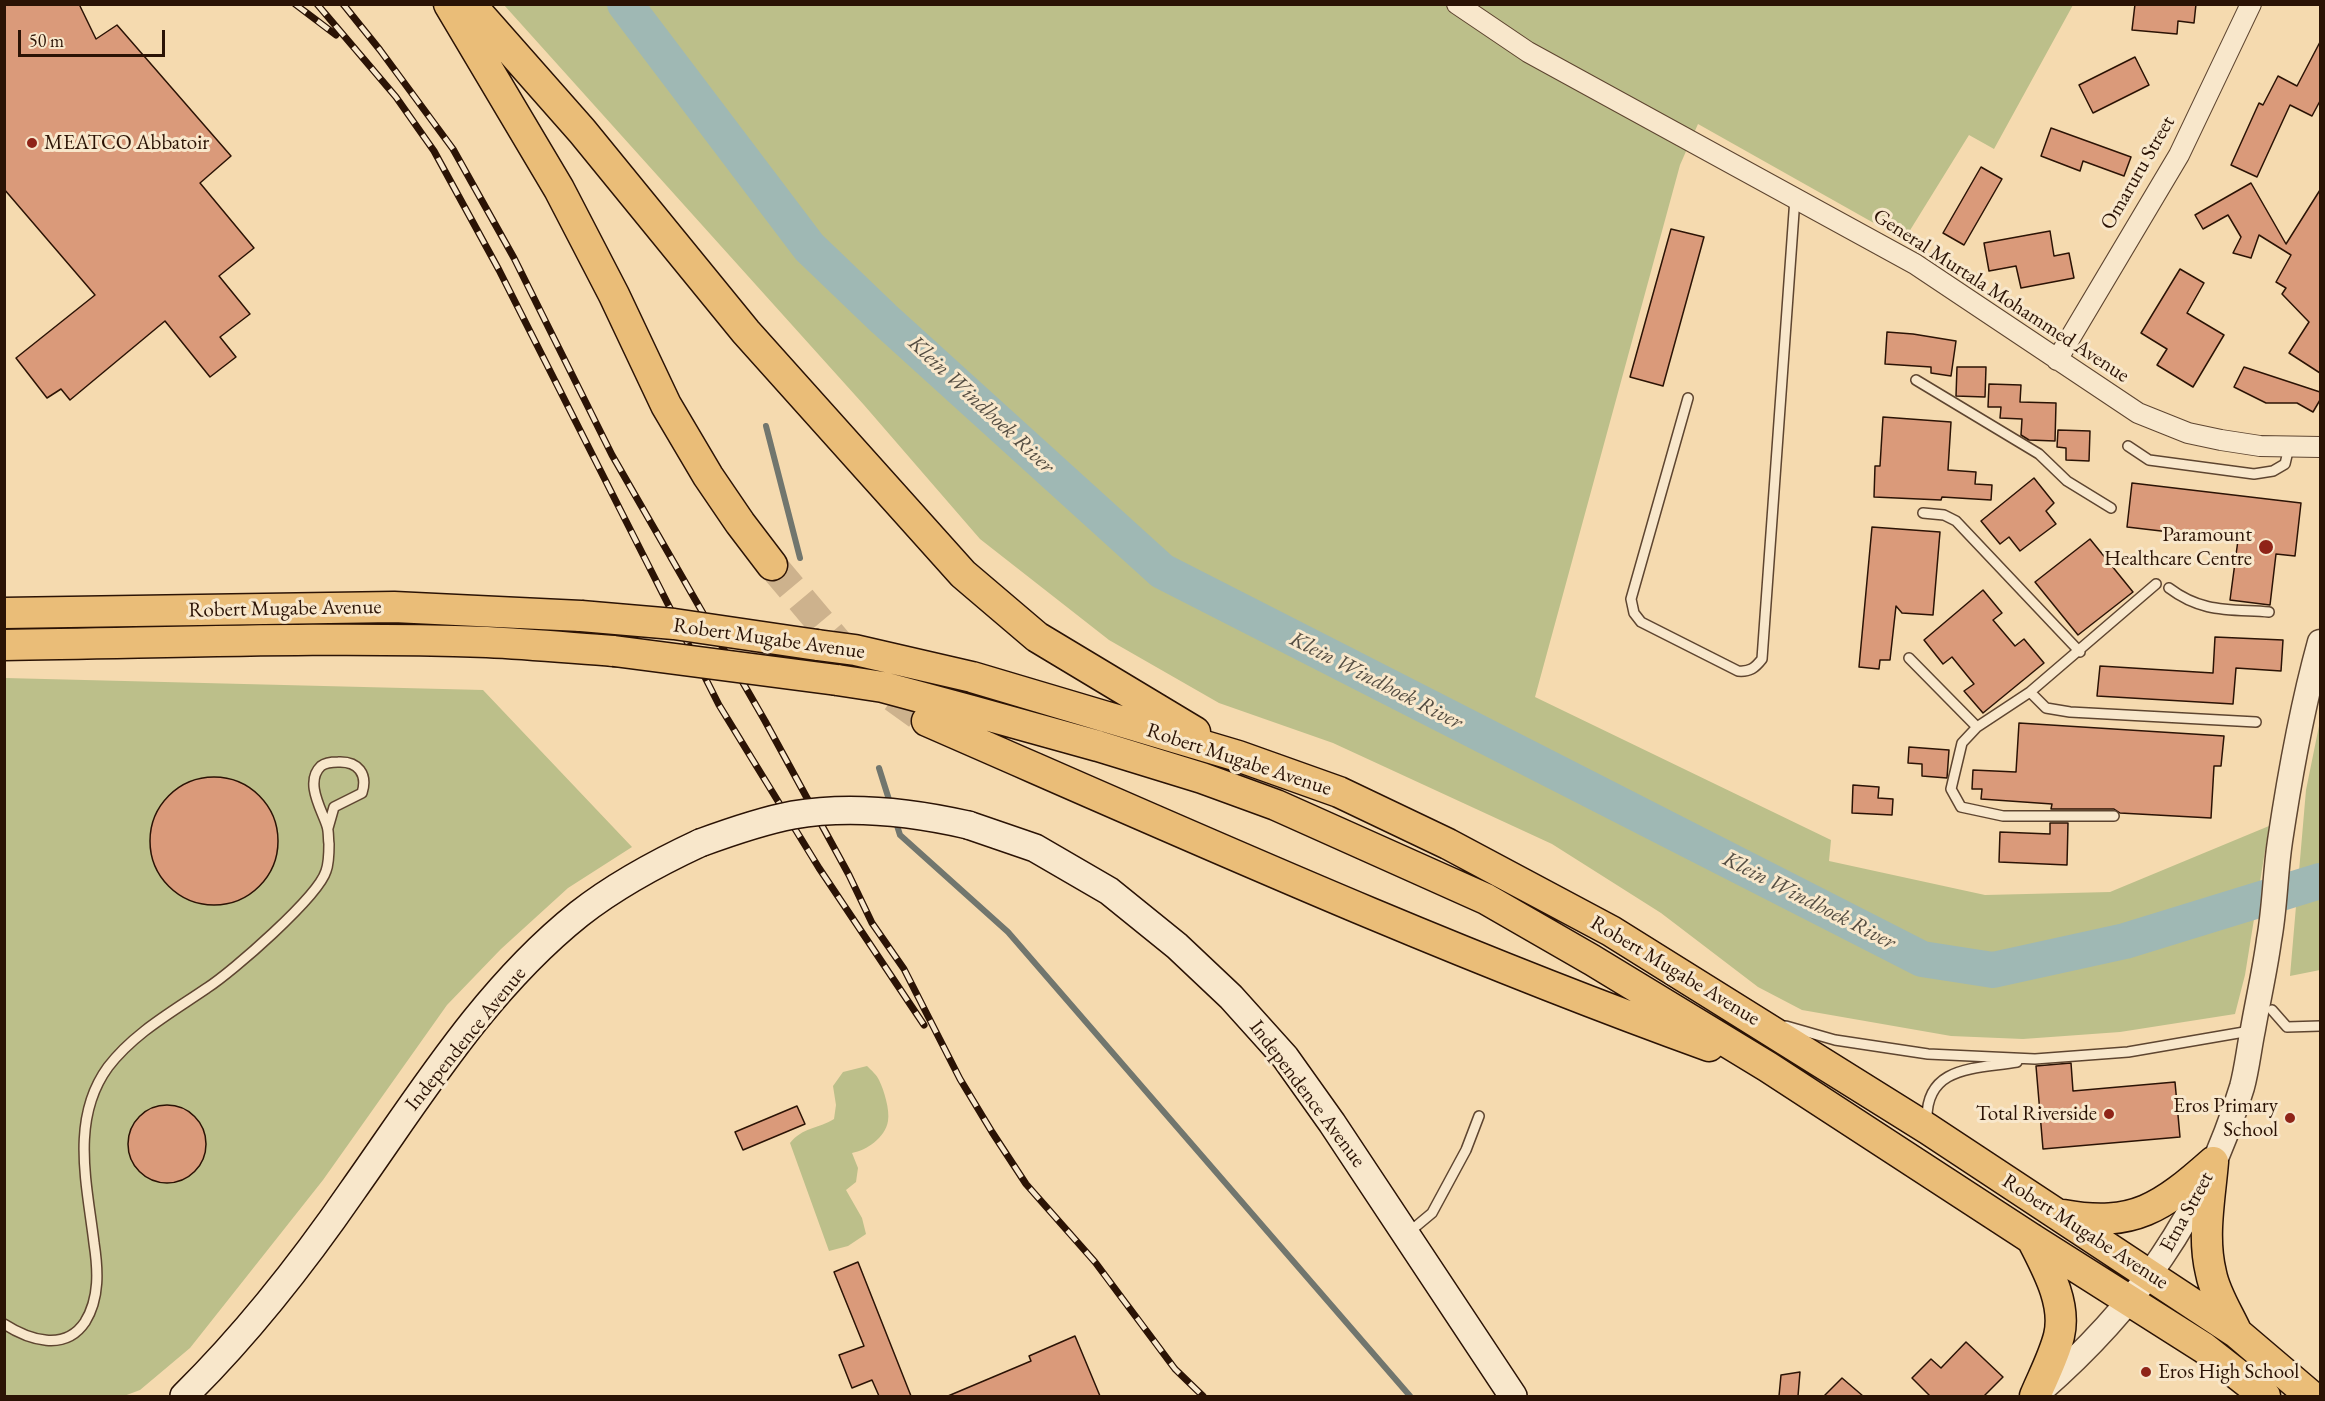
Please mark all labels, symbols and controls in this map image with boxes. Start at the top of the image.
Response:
scale bar [21,18,168,56]
text: 50 m [29,29,64,52]
street label: Omaruru Street [2095,112,2181,234]
place label: MEATCO Abbatoir [44,130,209,156]
marker: MEATCO Abbatoir [25,136,39,150]
street label: General Murtala Mohammed Avenue [1868,204,2134,388]
water label: Klein Windhoek River [903,331,1059,479]
place label: Paramount Healthcare Centre [2104,522,2252,572]
marker: Paramount Healthcare Centre [2257,538,2275,556]
street label: Robert Mugabe Avenue [188,595,382,623]
street label: Robert Mugabe Avenue [672,613,866,665]
water label: Klein Windhoek River [1285,626,1467,736]
street label: Robert Mugabe Avenue [1143,718,1335,802]
water label: Klein Windhoek River [1718,846,1900,956]
street label: Robert Mugabe Avenue [1586,910,1764,1032]
street label: Independence Avenue [400,962,532,1116]
street label: Independence Avenue [1243,1015,1371,1173]
place label: Eros Primary School [2173,1093,2278,1143]
place label: Total Riverside [1976,1101,2097,1127]
marker: Total Riverside [2102,1107,2116,1121]
marker: Eros Primary School [2283,1111,2297,1125]
street label: Etna Street [2155,1167,2219,1257]
street label: Robert Mugabe Avenue [1997,1169,2173,1295]
place label: Eros High School [2158,1359,2299,1385]
marker: Eros High School [2139,1365,2153,1379]

